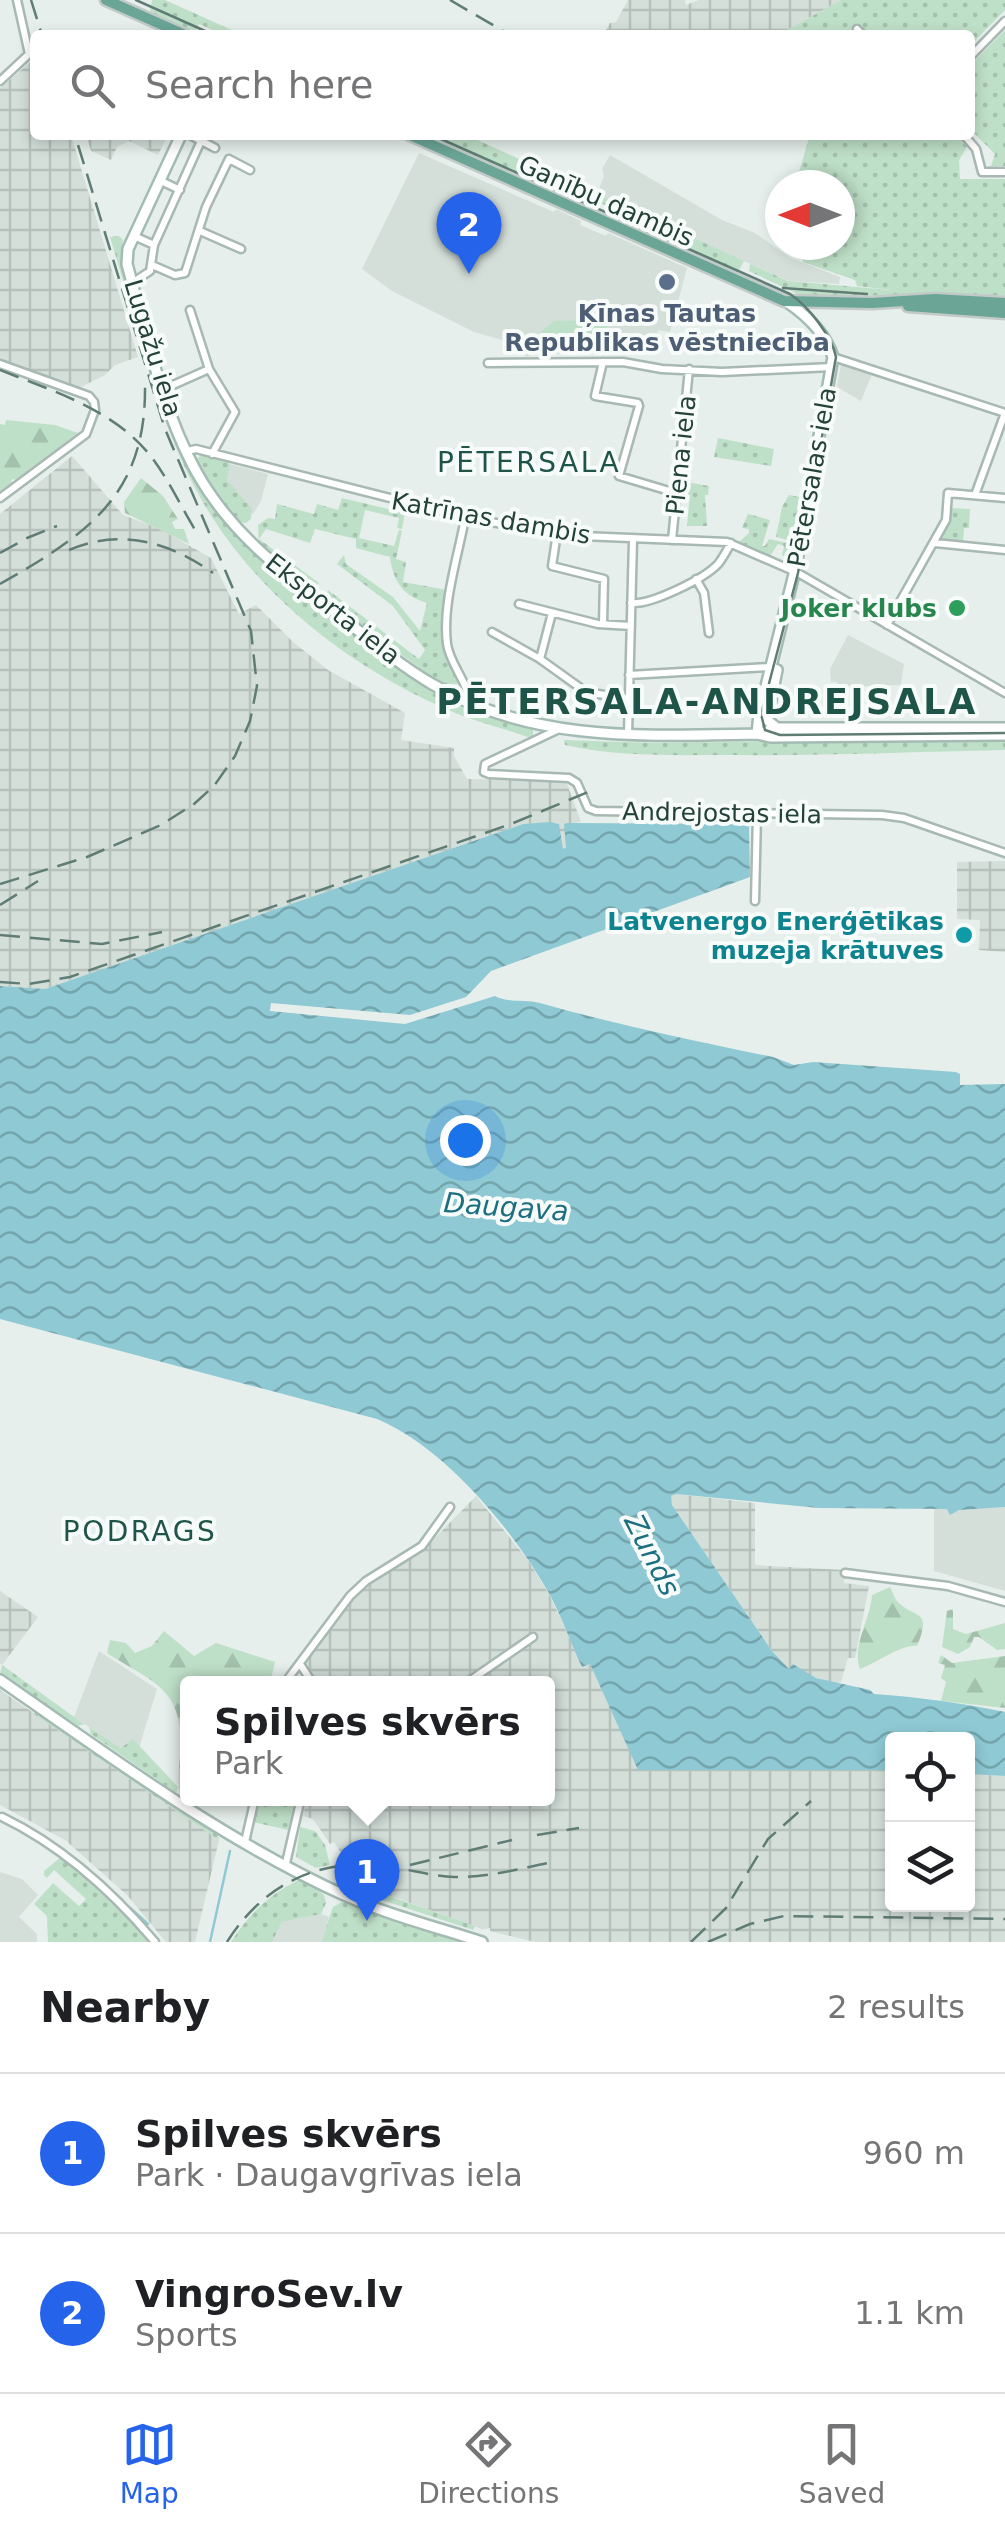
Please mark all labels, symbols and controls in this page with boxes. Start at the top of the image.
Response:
search box [30,30,975,140]
icon: search [65,58,120,113]
text: Search here [145,63,373,107]
street label: Ganību dambis [514,149,698,253]
north arrow [765,170,855,260]
pin: 2 [436,192,502,274]
marker: Ķīnas Tautas Republikas vēstniecība [656,271,678,293]
street label: Lugažu iela [118,276,188,420]
place label: Ķīnas Tautas Republikas vēstniecība [504,299,830,357]
street label: Pētersalas iela [782,385,842,569]
street label: Piena iela [660,394,702,516]
district label: PĒTERSALA [437,446,621,479]
street label: Katrīnas dambis [389,486,593,550]
street label: Eksporta iela [260,548,406,670]
place label: Joker klubs [779,594,937,623]
marker: Joker klubs [946,597,968,619]
district label: PĒTERSALA-ANDREJSALA [436,681,978,722]
street label: Andrejostas iela [622,797,822,829]
place label: Latvenergo Enerģētikas muzeja krātuves [607,907,944,965]
marker: Latvenergo Enerģētikas muzeja krātuves [953,924,975,946]
your location [440,1115,491,1166]
water label: Daugava [442,1186,570,1228]
water label: Zunds [617,1508,686,1601]
district label: PODRAGS [63,1515,217,1548]
popup [180,1676,555,1806]
text: Spilves skvērs [214,1700,521,1744]
map controls [885,1732,975,1912]
button: locate [885,1732,975,1822]
text: Park [214,1744,283,1782]
button: layers [885,1822,975,1912]
pin: 1 [334,1838,400,1921]
text: Nearby [40,1983,210,2032]
text: 2 results [827,1988,965,2026]
text: Spilves skvērs [135,2112,442,2156]
text: 1 [61,2134,84,2172]
text: 960 m [863,2134,965,2172]
text: Park · Daugavgrīvas iela [135,2156,523,2194]
text: VingroSev.lv [135,2272,403,2316]
text: 2 [61,2294,84,2332]
text: 1.1 km [854,2294,965,2332]
text: Sports [135,2316,238,2354]
tab: Map [120,2417,179,2510]
tab: Directions [418,2417,559,2510]
tab: Saved [799,2417,885,2510]

